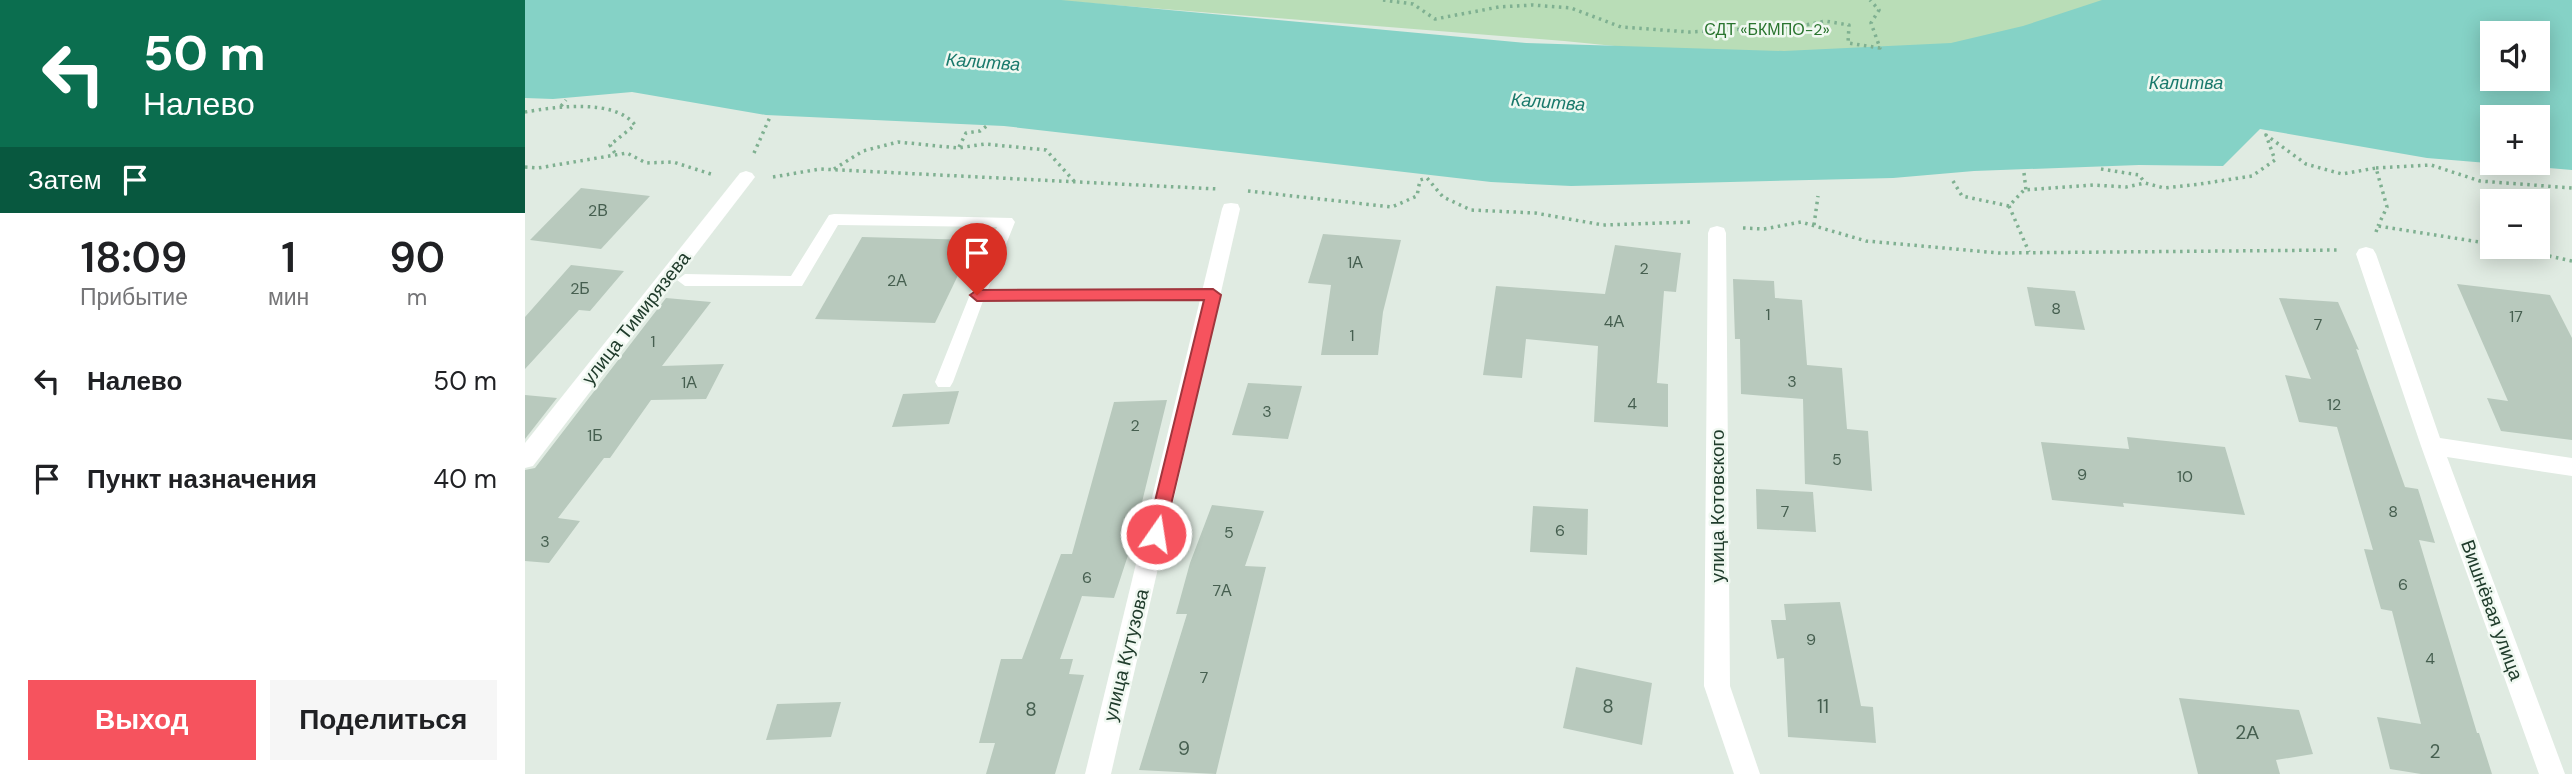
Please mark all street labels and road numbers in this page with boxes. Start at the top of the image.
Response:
street label: улица Тимирязева [576,246,696,390]
street label: улица Котовского [1705,429,1730,583]
street label: Вишнёвая улица [2455,536,2529,684]
street label: улица Кутузова [1097,586,1155,724]

